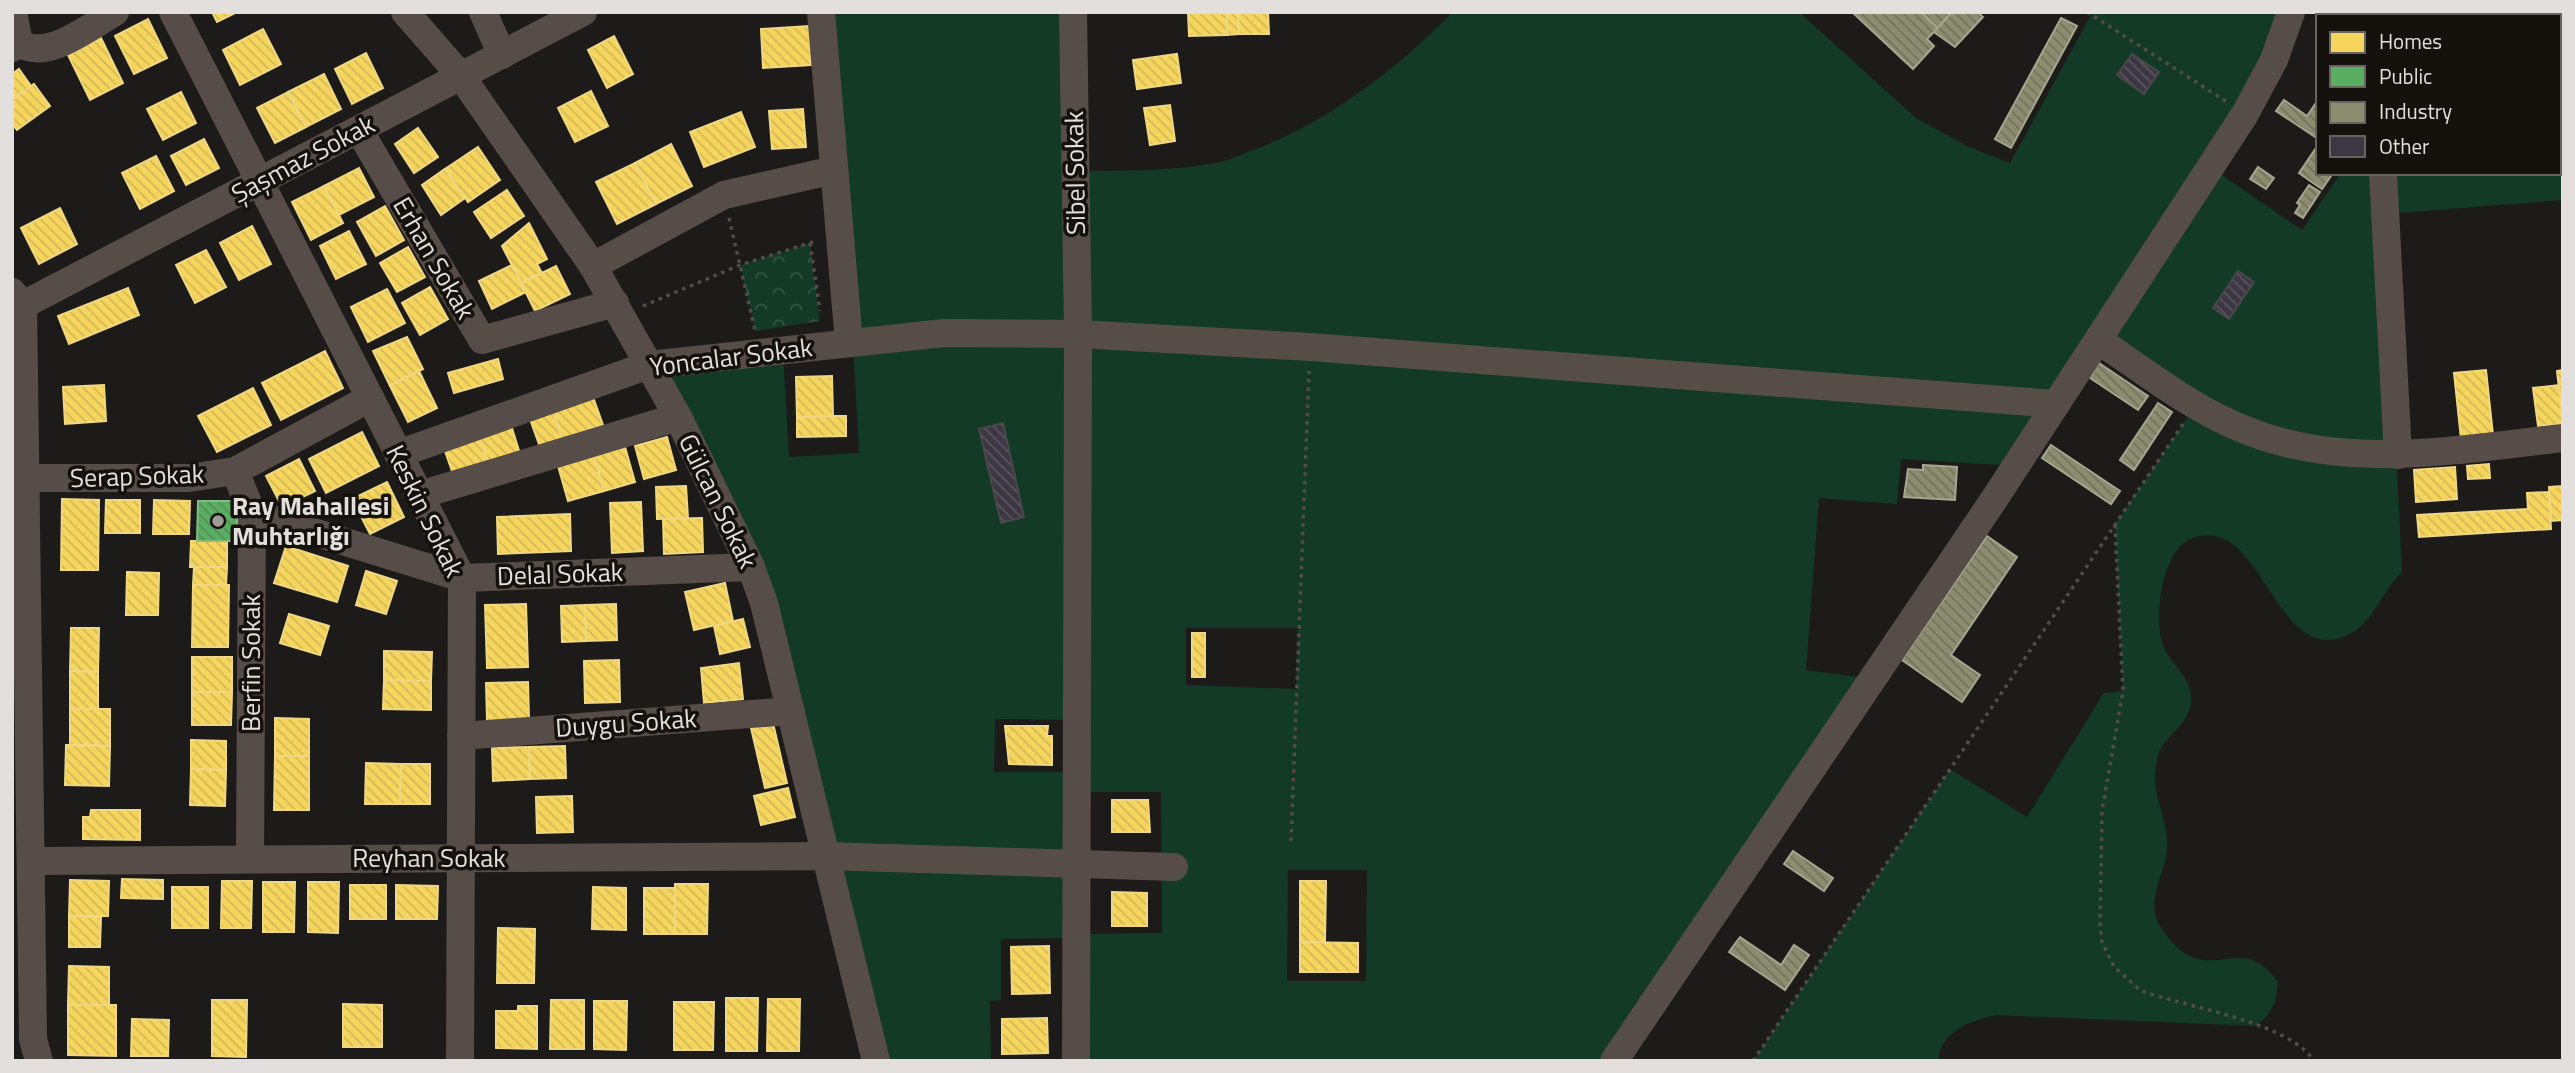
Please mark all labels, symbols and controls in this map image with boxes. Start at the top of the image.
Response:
legend [2316,14,2561,175]
text: Homes [2379,25,2442,57]
text: Public [2379,60,2432,92]
text: Industry [2379,95,2452,127]
street label: Şaşmaz Sokak [224,104,381,213]
street label: Sibel Sokak [1054,111,1095,235]
text: Other [2379,130,2429,162]
street label: Erhan Sokak [384,189,485,326]
street label: Yoncalar Sokak [647,327,815,386]
street label: Gülcan Sokak [669,427,768,575]
street label: Keskin Sokak [377,438,474,584]
street label: Serap Sokak [69,454,205,497]
place label: Ray Mahallesi Muhtarlığı [232,486,389,555]
marker: Ray Mahallesi Muhtarlığı [210,513,226,529]
street label: Delal Sokak [496,552,624,595]
street label: Berfin Sokak [231,594,270,732]
street label: Duygu Sokak [554,698,698,747]
street label: Reyhan Sokak [352,838,506,877]

